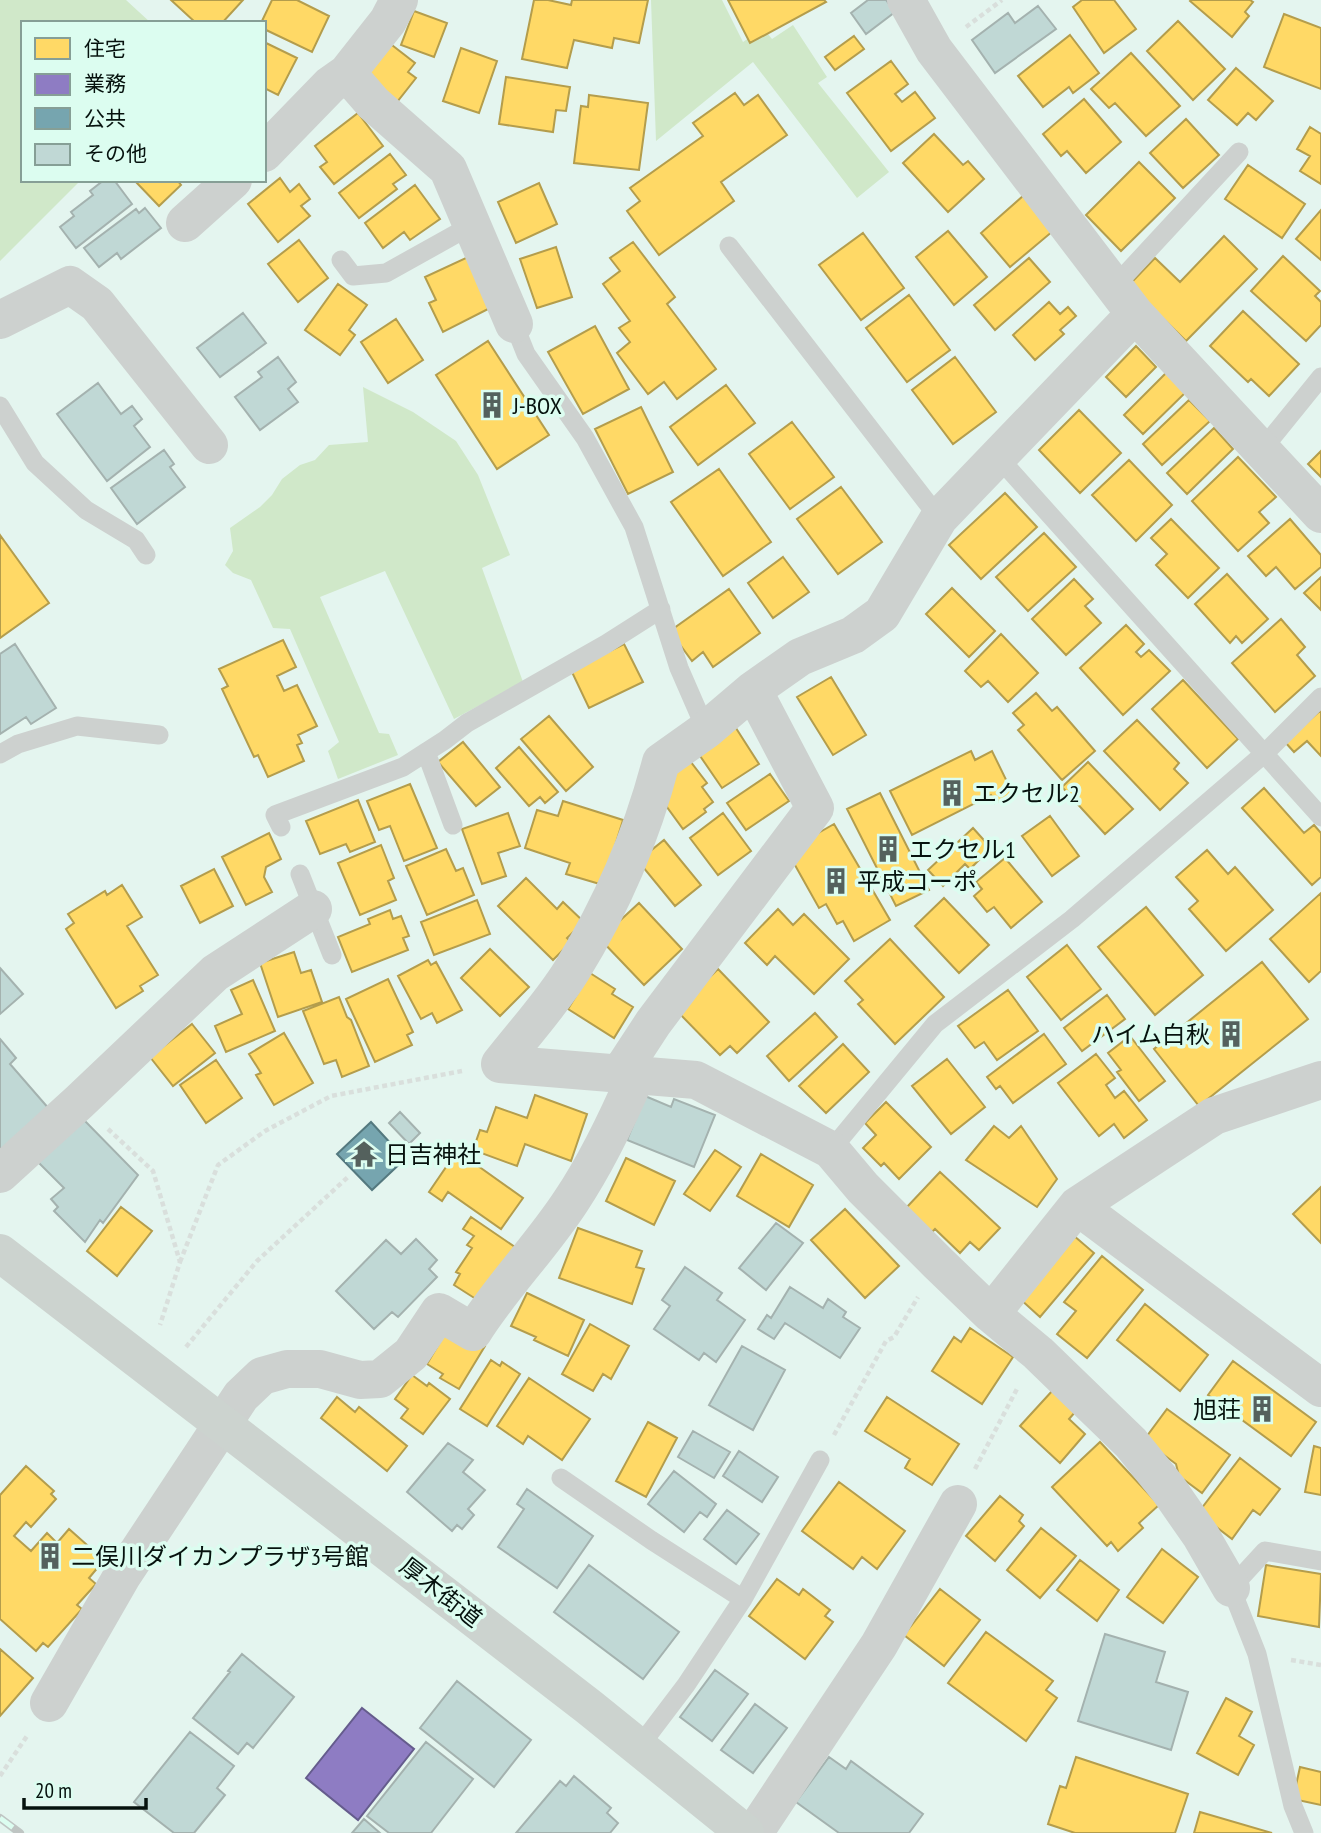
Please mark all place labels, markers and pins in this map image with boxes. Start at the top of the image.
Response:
building icon: J-BOX [477,390,507,420]
place label: J-BOX [512,390,562,421]
building icon: エクセル2 [937,778,967,808]
place label: エクセル2 [973,778,1080,809]
building icon: エクセル1 [873,834,903,864]
place label: エクセル1 [909,834,1016,865]
building icon: 平成コーポ [821,866,851,896]
place label: 平成コーポ [857,866,977,897]
place label: ハイム白秋 [1091,1019,1210,1050]
building icon: ハイム白秋 [1216,1019,1246,1049]
temple icon: 日吉神社 [349,1139,379,1169]
place label: 日吉神社 [385,1139,481,1170]
place label: 旭荘 [1193,1394,1241,1425]
building icon: 旭荘 [1247,1394,1277,1424]
building icon: 二俣川ダイカンプラザ3号館 [35,1541,65,1571]
place label: 二俣川ダイカンプラザ3号館 [71,1541,369,1572]

